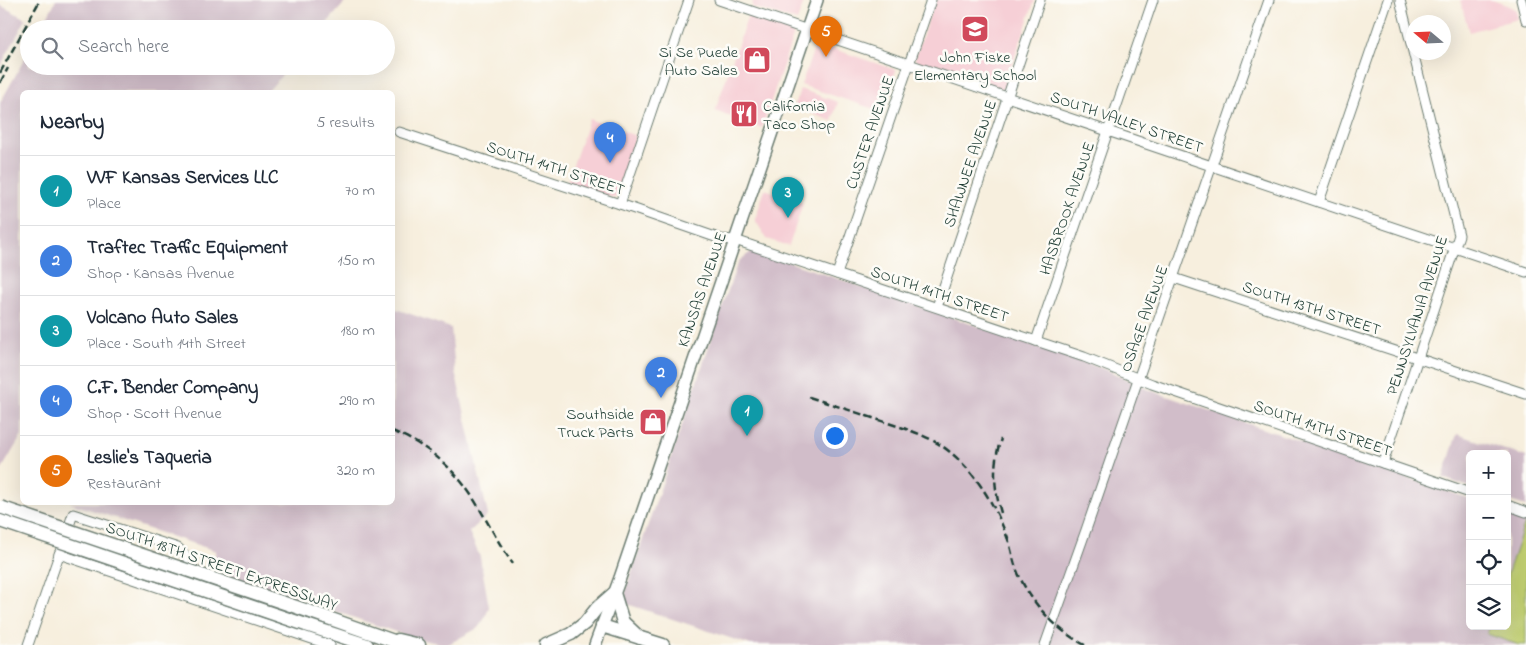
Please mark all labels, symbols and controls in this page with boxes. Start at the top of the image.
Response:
school or university icon: John Fiske Elementary School [960,14,990,44]
north arrow [1406,15,1451,60]
pin: 5 [810,16,842,57]
search box [20,20,395,75]
icon: search [38,34,66,62]
text: Search here [78,34,169,61]
place label: Si Se Puede Auto Sales [659,41,739,83]
shop icon: Si Se Puede Auto Sales [742,45,772,75]
place label: John Fiske Elementary School [914,46,1037,88]
street label: CUSTER AVENUE [840,73,902,193]
street label: SOUTH VALLEY STREET [1047,85,1206,160]
place label: California Taco Shop [763,95,835,137]
street label: SHAWNEE AVENUE [938,97,1004,231]
restaurant icon: California Taco Shop [729,99,759,129]
text: Nearby [40,108,104,138]
text: 5 results [316,111,375,135]
pin: 4 [594,122,626,163]
street label: SOUTH 14TH STREET [484,136,628,198]
street label: HASBROOK AVENUE [1034,139,1102,279]
text: VVF Kansas Services LLC [87,165,278,192]
pin: 3 [772,177,804,218]
text: 1 [53,179,59,203]
text: 70 m [345,179,375,203]
text: Place [87,192,121,216]
street label: KANSAS AVENUE [672,229,734,351]
street label: PENNSYLVANIA AVENUE [1381,233,1455,399]
text: Traftec Traffic Equipment [87,235,288,262]
text: 2 [52,249,60,273]
text: 150 m [337,249,375,273]
street label: SOUTH 14TH STREET [867,260,1012,330]
text: Shop · Kansas Avenue [87,262,234,286]
street label: OSAGE AVENUE [1114,262,1175,375]
street label: SOUTH 13TH STREET [1239,275,1384,343]
text: Volcano Auto Sales [87,305,239,332]
text: 3 [53,319,59,343]
text: 180 m [341,319,375,343]
text: Place · South 14th Street [87,332,246,356]
pin: 2 [645,357,677,398]
text: C.F. Bender Company [87,375,258,402]
text: 4 [53,389,59,413]
text: 290 m [339,389,375,413]
street label: SOUTH 14TH STREET [1250,394,1395,464]
pin: 1 [731,395,763,436]
text: Shop · Scott Avenue [87,402,222,426]
place label: Southside Truck Parts [557,403,635,445]
shop icon: Southside Truck Parts [638,407,668,437]
your location [822,423,848,449]
text: Leslie's Taqueria [87,445,212,472]
map controls [1466,450,1511,630]
button: + [1466,450,1511,495]
text: 5 [51,459,61,483]
text: 320 m [337,459,375,483]
text: Restaurant [87,472,161,496]
button: − [1466,495,1511,540]
street label: SOUTH 18TH STREET EXPRESSWAY [102,516,341,618]
button: locate [1466,540,1511,585]
button: layers [1466,585,1511,630]

